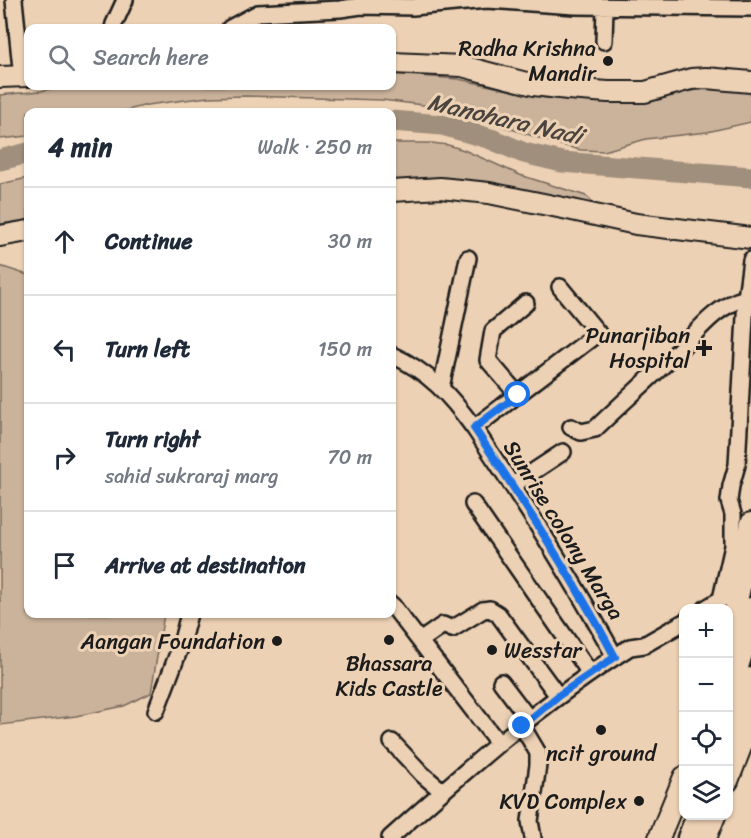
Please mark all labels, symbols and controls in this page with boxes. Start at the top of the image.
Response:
search box [24,24,396,90]
place label: Radha Krishna Mandir [459,29,597,93]
text: Search here [93,38,209,77]
icon: search [45,41,78,74]
marker: Radha Krishna Mandir [601,54,615,68]
water label: Manohara Nadi [424,81,591,158]
text: 4 min [48,124,112,170]
text: Walk · 250 m [258,130,372,165]
text: Continue [105,222,193,261]
text: 30 m [328,224,372,259]
icon: ahead [48,225,81,258]
place label: Punarjiban Hospital [585,316,691,380]
text: Turn left [105,330,190,369]
text: 150 m [318,332,372,367]
icon: left [48,333,81,366]
marker: Punarjiban Hospital [695,339,713,357]
route start [504,381,530,407]
text: Turn right [105,420,200,459]
street label: Sunrise colony Marga [493,432,635,628]
text: 70 m [327,440,372,475]
icon: right [48,441,81,474]
text: sahid sukraraj marg [105,459,278,494]
text: Arrive at destination [105,546,306,585]
icon: arrive [48,549,81,582]
map controls [679,604,733,820]
button: + [679,604,733,658]
place label: Aangan Foundation [80,622,265,661]
place label: Wesstar [504,631,583,670]
marker: Bhassara Kids Castle [382,633,396,647]
marker: Aangan Foundation [270,634,284,648]
marker: Wesstar [485,643,499,657]
place label: Bhassara Kids Castle [335,644,443,708]
button: − [679,658,733,712]
route end [508,712,534,738]
button: locate [679,712,733,766]
marker: ncit ground [594,723,608,737]
place label: ncit ground [546,734,657,773]
button: layers [679,766,733,820]
place label: KVD Complex [499,782,628,821]
marker: KVD Complex [632,794,646,808]

